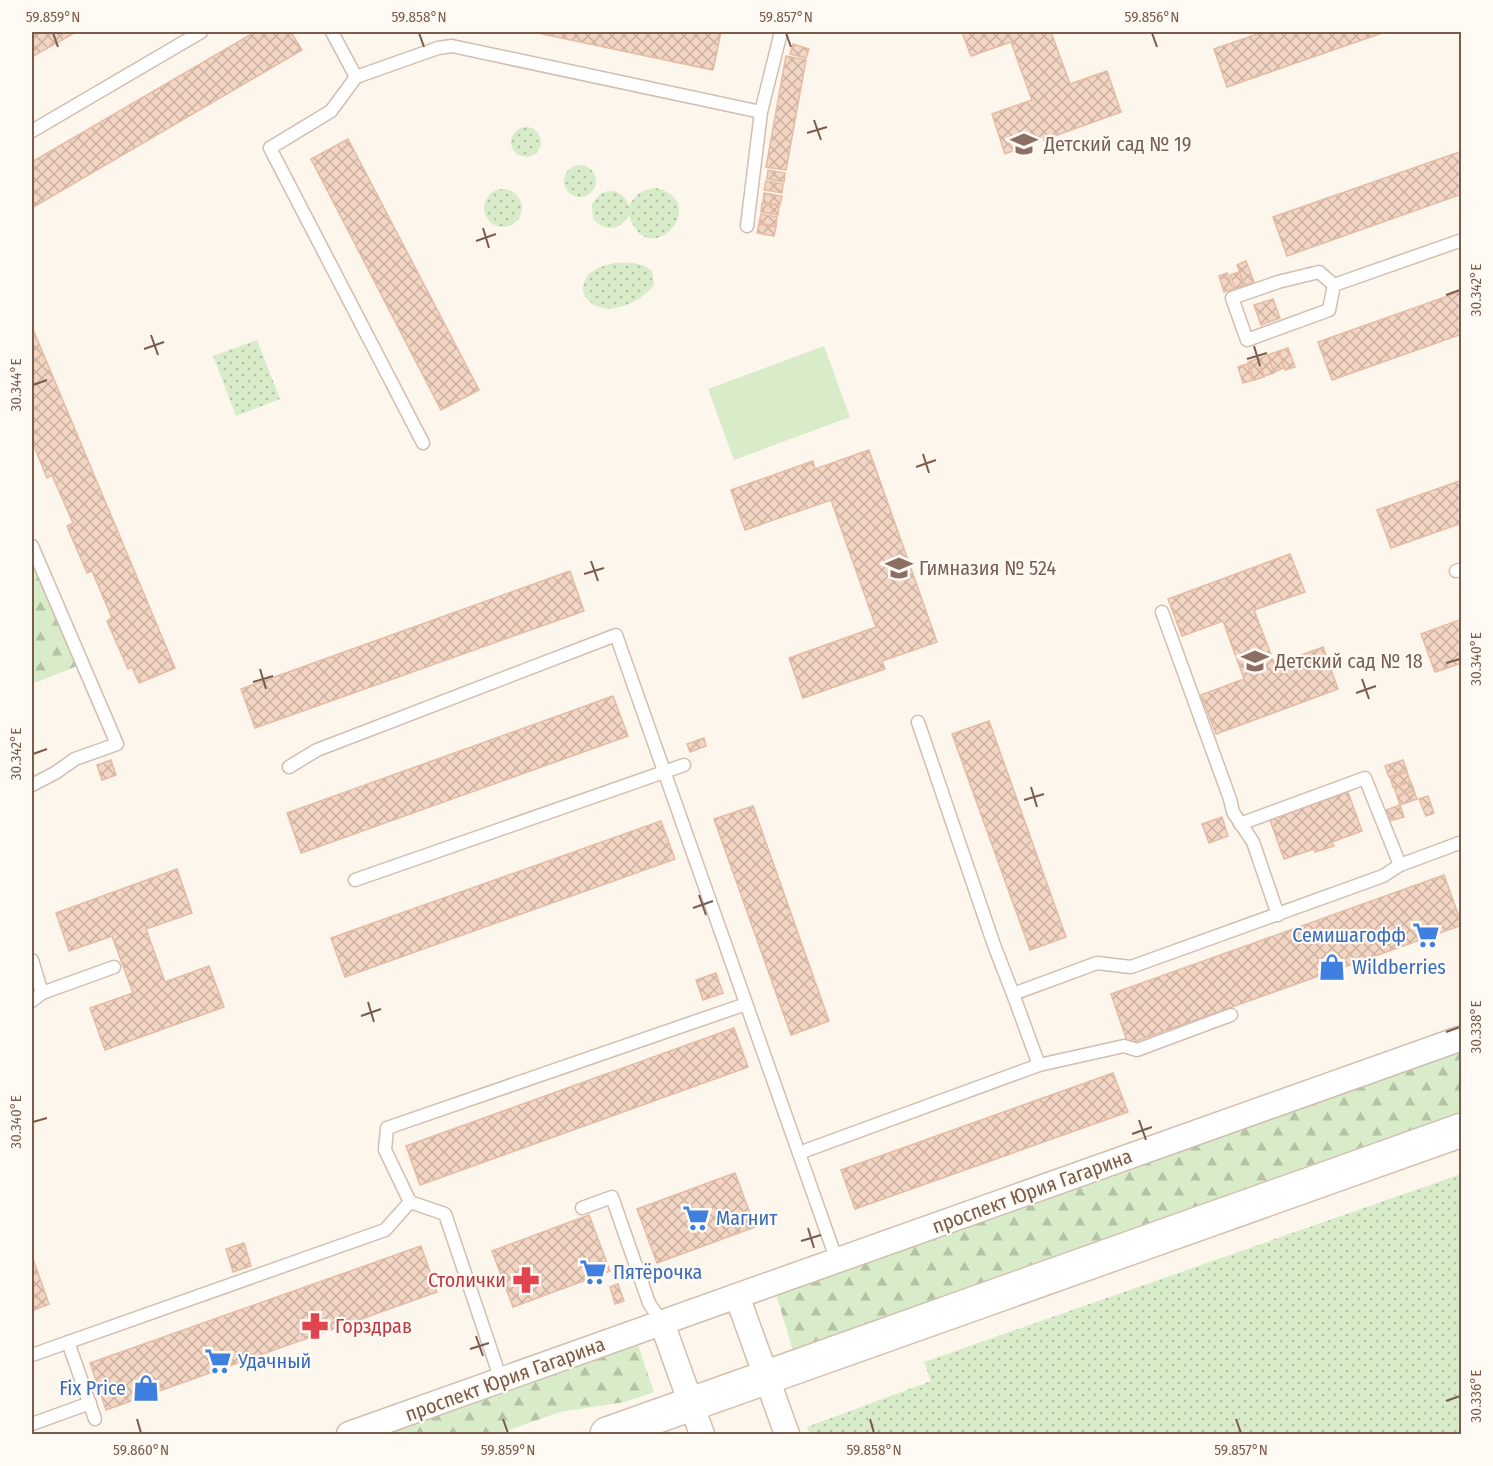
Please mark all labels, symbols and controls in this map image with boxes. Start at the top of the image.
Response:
text: 59.859°N [26,8,80,26]
text: 59.858°N [391,8,447,26]
text: 59.857°N [759,8,813,26]
text: 59.856°N [1125,8,1179,26]
school or university icon: Детский сад № 19 [1009,129,1039,159]
place label: Детский сад № 19 [1043,132,1192,156]
text: 30.342°E [1467,264,1485,316]
text: 30.344°E [7,358,25,412]
school or university icon: Гимназия № 524 [884,553,914,583]
place label: Гимназия № 524 [919,556,1056,580]
text: 30.340°E [1467,632,1485,686]
school or university icon: Детский сад № 18 [1240,646,1270,676]
place label: Детский сад № 18 [1274,649,1423,673]
text: 30.342°E [7,728,25,780]
supermarket icon: Семишагофф [1411,920,1441,950]
place label: Семишагофф [1292,923,1406,947]
shop icon: Wildberries [1317,952,1347,982]
place label: Wildberries [1352,955,1446,979]
text: 30.338°E [1467,1001,1485,1054]
text: 30.340°E [7,1095,25,1149]
street label: проспект Юрия Гагарина [929,1144,1135,1238]
supermarket icon: Магнит [681,1203,711,1233]
place label: Магнит [716,1206,778,1230]
supermarket icon: Пятёрочка [578,1257,608,1287]
place label: Пятёрочка [613,1260,702,1284]
pharmacy icon: Столички [511,1265,541,1295]
place label: Столички [428,1268,506,1292]
pharmacy icon: Горздрав [300,1311,330,1341]
place label: Горздрав [335,1314,412,1338]
street label: проспект Юрия Гагарина [402,1332,608,1426]
supermarket icon: Удачный [203,1346,233,1376]
place label: Удачный [237,1349,311,1373]
text: 30.336°E [1467,1370,1485,1422]
shop icon: Fix Price [131,1373,161,1403]
place label: Fix Price [59,1376,126,1400]
text: 59.860°N [113,1441,169,1459]
text: 59.859°N [481,1441,535,1459]
text: 59.858°N [846,1441,902,1459]
text: 59.857°N [1214,1441,1268,1459]

